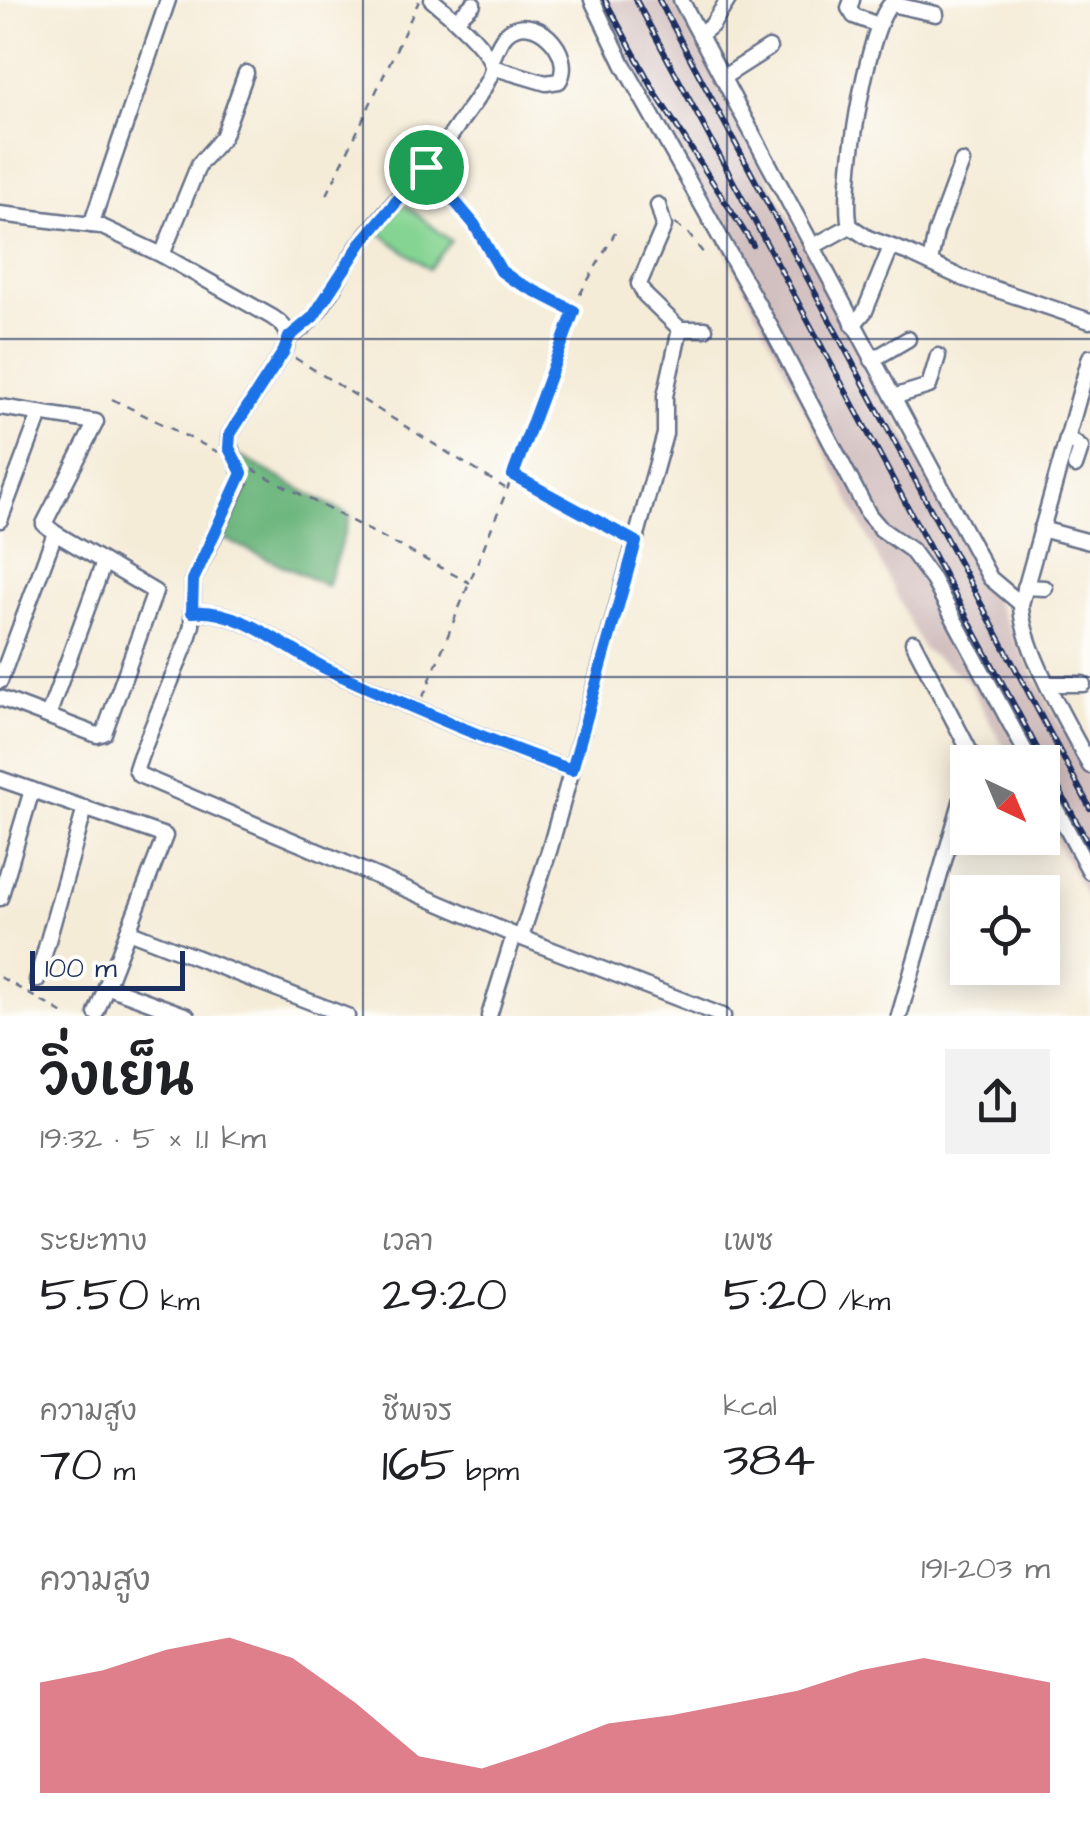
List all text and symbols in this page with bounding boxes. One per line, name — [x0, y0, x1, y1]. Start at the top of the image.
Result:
pin — [384, 125, 469, 210]
icon: arrive — [399, 140, 454, 195]
north arrow — [950, 745, 1060, 855]
map controls — [950, 745, 1060, 985]
button: locate — [950, 875, 1060, 985]
scale bar — [30, 946, 185, 990]
text: 100 m — [45, 949, 117, 988]
text: วิ่งเย็น — [40, 1040, 194, 1116]
button: share — [945, 1049, 1050, 1154]
text: 19:32 · 5 × 1.1 km — [40, 1116, 266, 1161]
text: ระยะทาง — [40, 1222, 147, 1261]
text: เวลา — [382, 1222, 433, 1261]
text: เพซ — [723, 1222, 773, 1261]
text: 5.50 — [40, 1261, 149, 1330]
text: 29:20 — [382, 1261, 507, 1330]
text: 5:20 — [723, 1261, 827, 1330]
text: km — [149, 1282, 200, 1321]
text: /km — [827, 1282, 890, 1321]
text: kcal — [723, 1387, 777, 1426]
text: ความสูง — [40, 1392, 137, 1431]
text: ชีพจร — [382, 1392, 452, 1431]
text: 384 — [723, 1426, 815, 1495]
text: 70 — [40, 1431, 102, 1500]
text: 165 — [382, 1431, 455, 1500]
text: m — [102, 1452, 135, 1491]
text: bpm — [455, 1452, 519, 1491]
text: 191–203 m — [921, 1546, 1050, 1591]
text: ความสูง — [40, 1558, 151, 1603]

